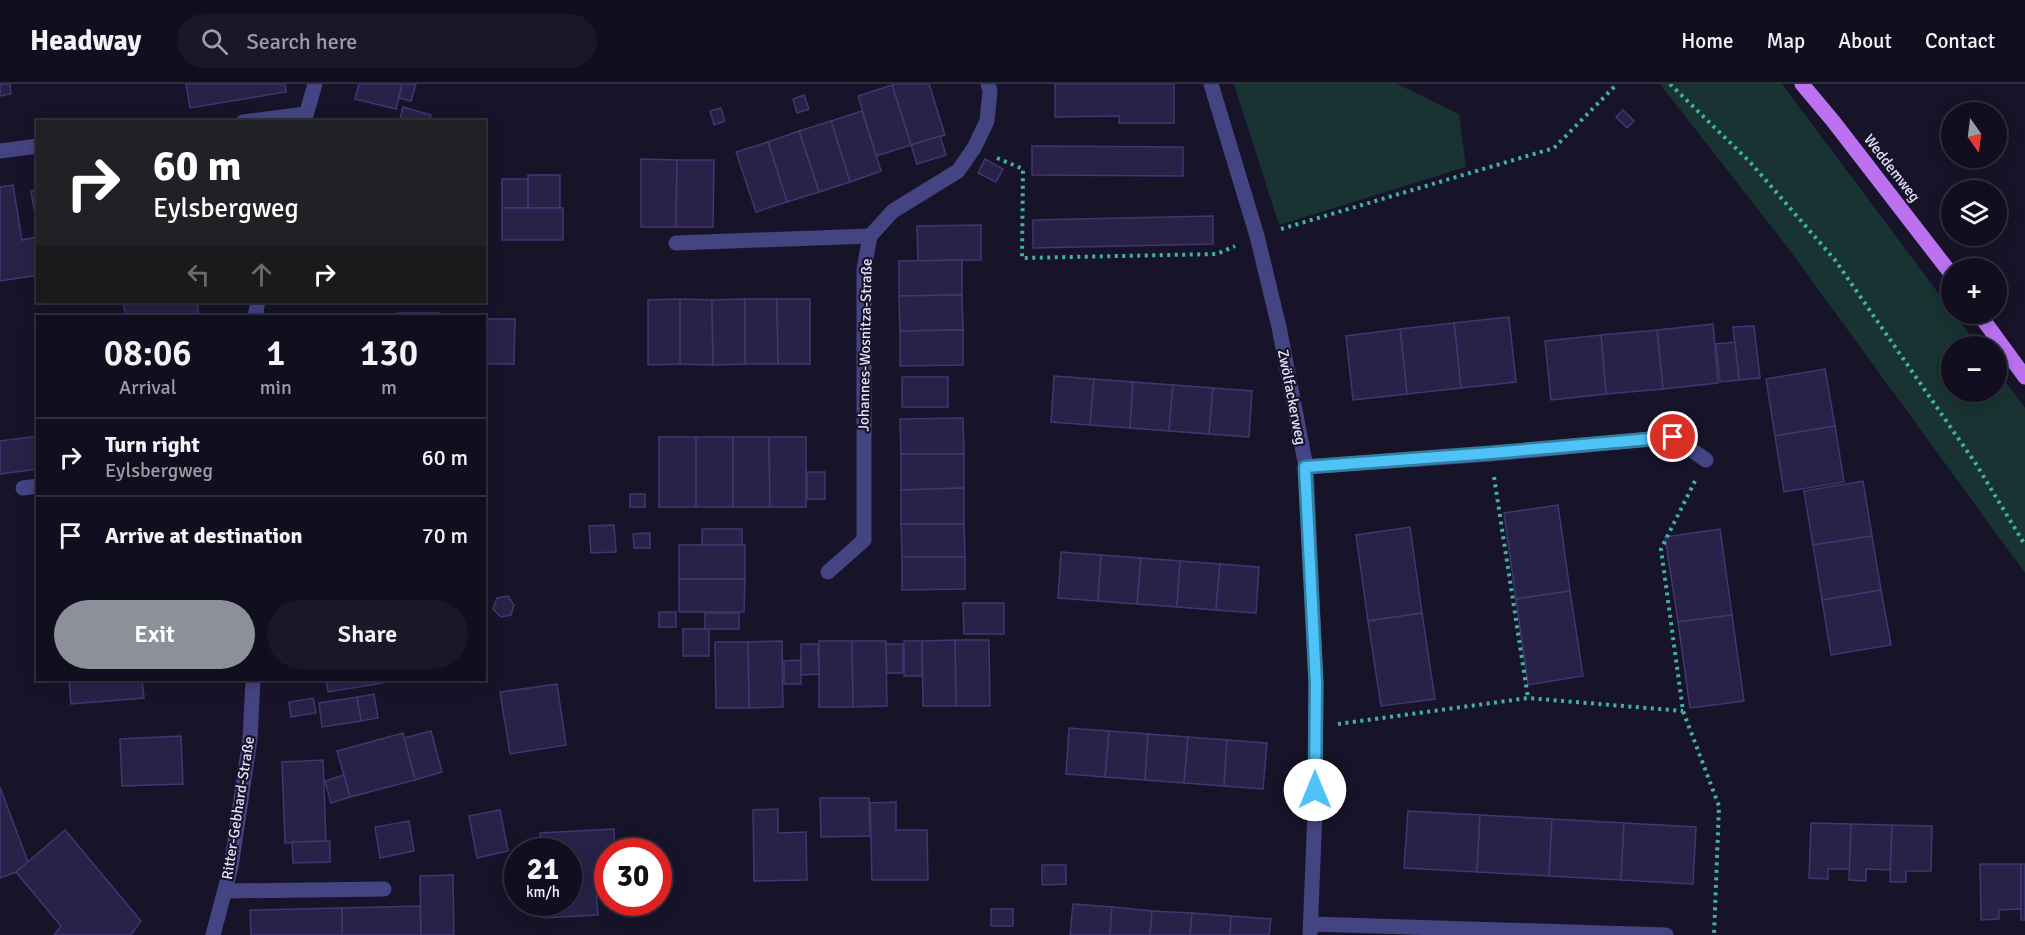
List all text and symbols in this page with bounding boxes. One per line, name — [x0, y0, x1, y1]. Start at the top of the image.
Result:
search box — [177, 14, 597, 68]
text: Headway — [30, 24, 141, 58]
icon: search — [198, 25, 231, 58]
text: Search here — [246, 28, 357, 55]
text: Home — [1681, 28, 1734, 54]
text: Map — [1767, 28, 1805, 54]
text: About — [1838, 28, 1892, 54]
text: Contact — [1925, 28, 1995, 54]
north arrow — [1941, 102, 2007, 168]
map controls — [1941, 102, 2007, 402]
street label: Weddemweg — [1860, 131, 1924, 205]
text: 60 m — [153, 141, 242, 192]
icon: right — [54, 144, 132, 222]
button: layers — [1941, 180, 2007, 246]
text: Eylsbergweg — [153, 192, 299, 225]
icon: left — [182, 258, 215, 291]
icon: ahead — [245, 258, 278, 291]
icon: right — [308, 258, 341, 291]
street label: Johannes-Wosnitza-Straße — [854, 258, 876, 432]
button: + — [1941, 258, 2007, 324]
text: 08:06 — [104, 331, 192, 376]
text: 1 — [266, 331, 286, 376]
text: 130 — [360, 331, 418, 376]
button: − — [1941, 336, 2007, 402]
street label: Zwölfackerweg — [1274, 348, 1310, 446]
text: Arrival — [119, 375, 177, 400]
text: min — [260, 375, 292, 400]
text: m — [381, 375, 397, 400]
pin — [1647, 411, 1698, 462]
icon: arrive — [1656, 420, 1689, 453]
text: Turn right — [105, 431, 200, 458]
icon: right — [54, 441, 87, 474]
text: 60 m — [422, 444, 468, 471]
text: Eylsbergweg — [105, 458, 213, 483]
icon: arrive — [54, 519, 87, 552]
text: Arrive at destination — [105, 522, 302, 549]
text: 70 m — [422, 522, 468, 549]
button: Exit — [54, 600, 255, 669]
button: Share — [267, 600, 468, 669]
street label: Ritter-Gebhard-Straße — [218, 735, 258, 881]
position arrow — [1283, 758, 1347, 822]
speed limit sign: 30 — [594, 838, 672, 916]
text: 21 — [527, 851, 559, 888]
text: km/h — [526, 883, 560, 901]

